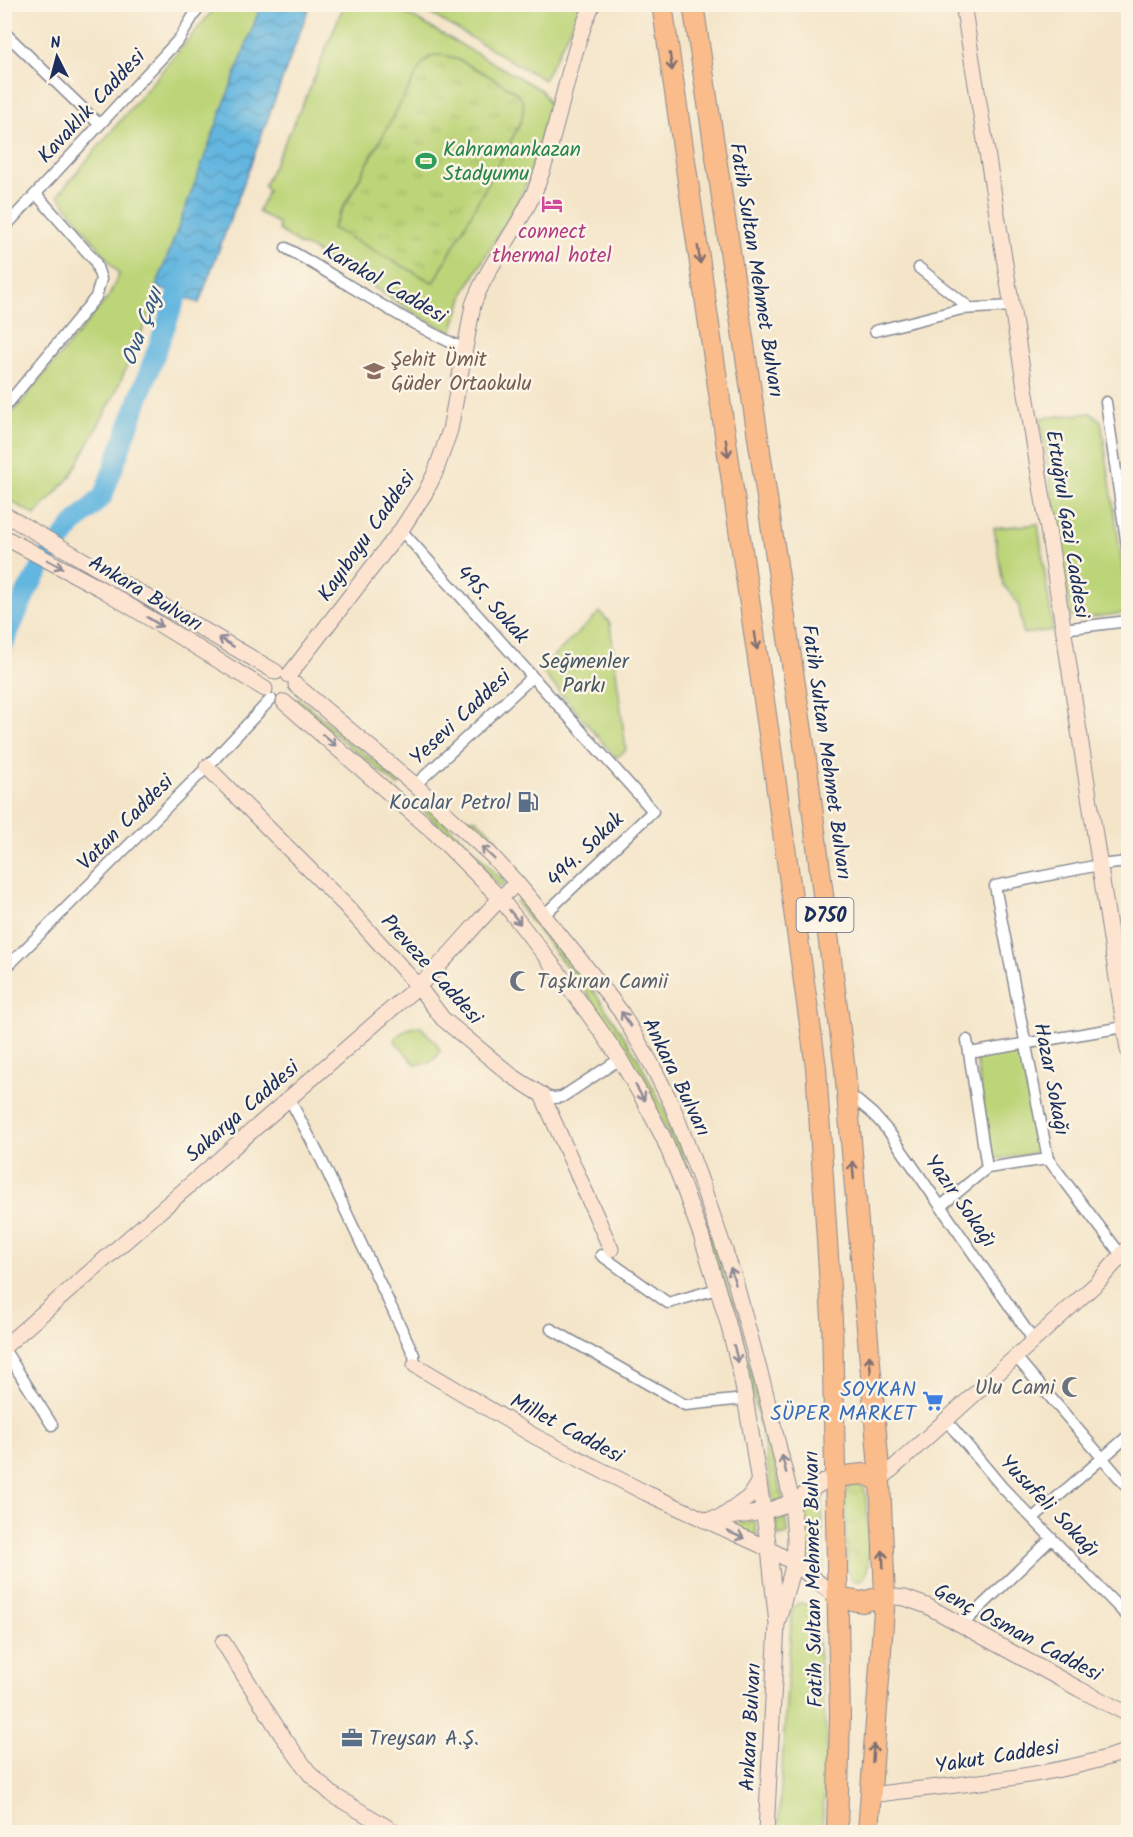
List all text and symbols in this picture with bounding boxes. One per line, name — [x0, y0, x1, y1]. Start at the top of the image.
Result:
north arrow — [27, 27, 87, 87]
text: N — [49, 31, 62, 57]
street label: Kavaklık Caddesi — [30, 41, 155, 172]
one-way arrow — [665, 52, 676, 72]
place label: Kahramankazan Stadyumu — [443, 134, 581, 191]
street label: Fatih Sultan Mehmet Bulvarı — [719, 141, 792, 400]
sports icon: Kahramankazan Stadyumu — [414, 149, 438, 173]
hotel icon: connect thermal hotel — [540, 192, 564, 216]
place label: connect thermal hotel — [492, 216, 612, 273]
street label: Karakol Caddesi — [316, 235, 453, 334]
one-way arrow — [694, 245, 705, 265]
water label: Ova Çayı — [113, 280, 175, 371]
place label: Şehit Ümit Güder Ortaokulu — [391, 344, 532, 401]
school or university icon: Şehit Ümit Güder Ortaokulu — [362, 359, 386, 383]
street label: Ertuğrul Gazi Caddesi — [1035, 428, 1098, 622]
one-way arrow — [722, 438, 733, 458]
street label: Kayıboyu Caddesi — [310, 464, 425, 609]
street label: Ankara Bulvarı — [82, 547, 209, 642]
one-way arrow — [46, 558, 63, 570]
street label: 495. Sokak — [447, 558, 537, 652]
one-way arrow — [146, 616, 163, 628]
street label: Fatih Sultan Mehmet Bulvarı — [791, 622, 860, 882]
one-way arrow — [750, 631, 761, 651]
one-way arrow — [218, 636, 235, 648]
park label: Seğmenler Parkı — [539, 646, 630, 703]
street label: Yesevi Caddesi — [403, 661, 520, 774]
one-way arrow — [321, 733, 337, 746]
street label: Vatan Caddesi — [70, 766, 183, 879]
place label: Kocalar Petrol — [389, 787, 511, 820]
fuel station icon: Kocalar Petrol — [516, 790, 540, 814]
street label: 494. Sokak — [540, 804, 632, 896]
one-way arrow — [481, 845, 496, 860]
road number: D750 — [796, 898, 854, 932]
street label: Preveze Caddesi — [372, 907, 491, 1034]
one-way arrow — [509, 909, 522, 925]
place label: Taşkıran Camii — [537, 966, 669, 999]
mosque icon: Taşkıran Camii — [508, 969, 532, 993]
one-way arrow — [619, 1011, 632, 1028]
street label: Ankara Bulvarı — [633, 1013, 719, 1143]
street label: Hazar Sokağı — [1023, 1020, 1078, 1138]
street label: Sakarya Caddesi — [178, 1052, 308, 1171]
one-way arrow — [634, 1084, 646, 1101]
street label: Yazır Sokağı — [915, 1148, 1004, 1255]
one-way arrow — [847, 1160, 858, 1180]
one-way arrow — [727, 1267, 738, 1286]
one-way arrow — [730, 1345, 742, 1364]
one-way arrow — [864, 1355, 875, 1375]
place label: Ulu Cami — [975, 1372, 1056, 1405]
place label: SOYKAN SÜPER MARKET — [771, 1374, 918, 1431]
mosque icon: Ulu Cami — [1060, 1375, 1084, 1399]
street label: Millet Caddesi — [504, 1385, 630, 1474]
supermarket icon: SOYKAN SÜPER MARKET — [921, 1389, 945, 1413]
street label: Yusufeli Sokağı — [991, 1448, 1107, 1566]
street label: Fatih Sultan Mehmet Bulvarı — [796, 1450, 833, 1708]
one-way arrow — [777, 1455, 789, 1474]
one-way arrow — [726, 1529, 744, 1541]
one-way arrow — [877, 1549, 888, 1569]
street label: Genç Osman Caddesi — [927, 1575, 1108, 1692]
street label: Ankara Bulvarı — [732, 1662, 771, 1792]
place label: Treysan A.Ş. — [369, 1723, 479, 1756]
office icon: Treysan A.Ş. — [340, 1726, 364, 1750]
street label: Yakut Caddesi — [933, 1731, 1063, 1784]
one-way arrow — [868, 1744, 879, 1764]

